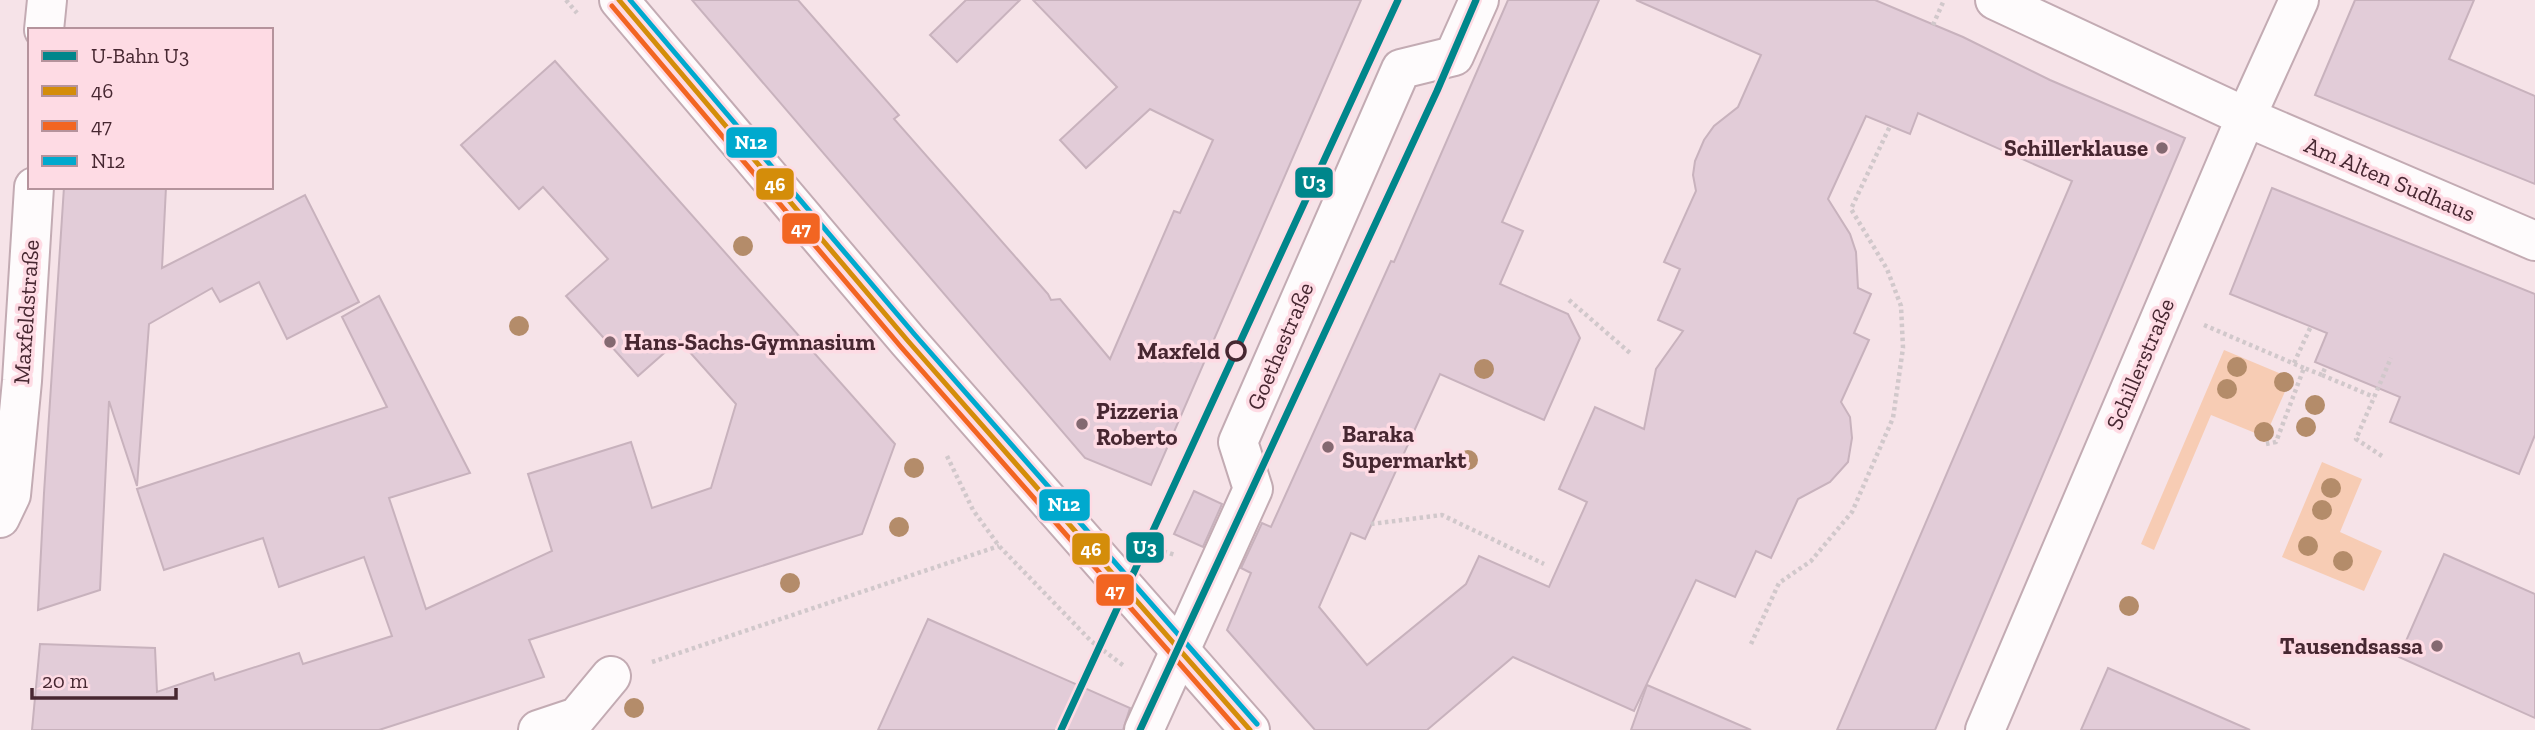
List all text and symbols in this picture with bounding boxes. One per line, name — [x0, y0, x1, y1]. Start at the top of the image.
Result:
legend — [28, 28, 273, 189]
text: U-Bahn U3 — [91, 43, 189, 68]
text: 46 — [91, 78, 113, 103]
text: 47 — [91, 113, 112, 138]
line badge: N12 — [725, 126, 778, 159]
street label: Am Alten Sudhaus — [2300, 130, 2480, 228]
text: N12 — [735, 131, 767, 154]
place label: Schillerklause — [2004, 134, 2148, 162]
marker: Schillerklause — [2154, 140, 2170, 156]
text: N12 — [91, 148, 125, 173]
line badge: U3 — [1294, 166, 1334, 199]
line badge: 46 — [755, 167, 795, 201]
text: U3 — [1302, 171, 1326, 194]
text: 46 — [764, 173, 786, 196]
line badge: 47 — [781, 212, 821, 245]
text: 47 — [791, 217, 812, 240]
street label: Maxfeldstraße — [7, 239, 45, 385]
street label: Goethestraße — [1241, 278, 1319, 414]
street label: Schillerstraße — [2100, 294, 2180, 434]
place label: Hans-Sachs-Gymnasium — [624, 328, 875, 356]
marker: Hans-Sachs-Gymnasium — [602, 334, 618, 350]
place label: Maxfeld — [1137, 337, 1220, 365]
marker: Maxfeld — [1226, 341, 1246, 361]
place label: Pizzeria Roberto — [1096, 397, 1179, 451]
marker: Pizzeria Roberto — [1074, 416, 1090, 432]
place label: Baraka Supermarkt — [1342, 420, 1467, 474]
marker: Baraka Supermarkt — [1320, 439, 1336, 455]
line badge: N12 — [1038, 488, 1091, 522]
text: N12 — [1048, 493, 1080, 516]
line badge: U3 — [1125, 531, 1165, 564]
line badge: 46 — [1071, 532, 1111, 566]
text: U3 — [1133, 536, 1157, 559]
text: 46 — [1080, 538, 1102, 561]
line badge: 47 — [1095, 573, 1135, 607]
text: 47 — [1105, 579, 1126, 602]
place label: Tausendsassa — [2280, 632, 2423, 660]
marker: Tausendsassa — [2429, 638, 2445, 654]
scale bar — [32, 656, 175, 700]
text: 20 m — [42, 668, 88, 693]

